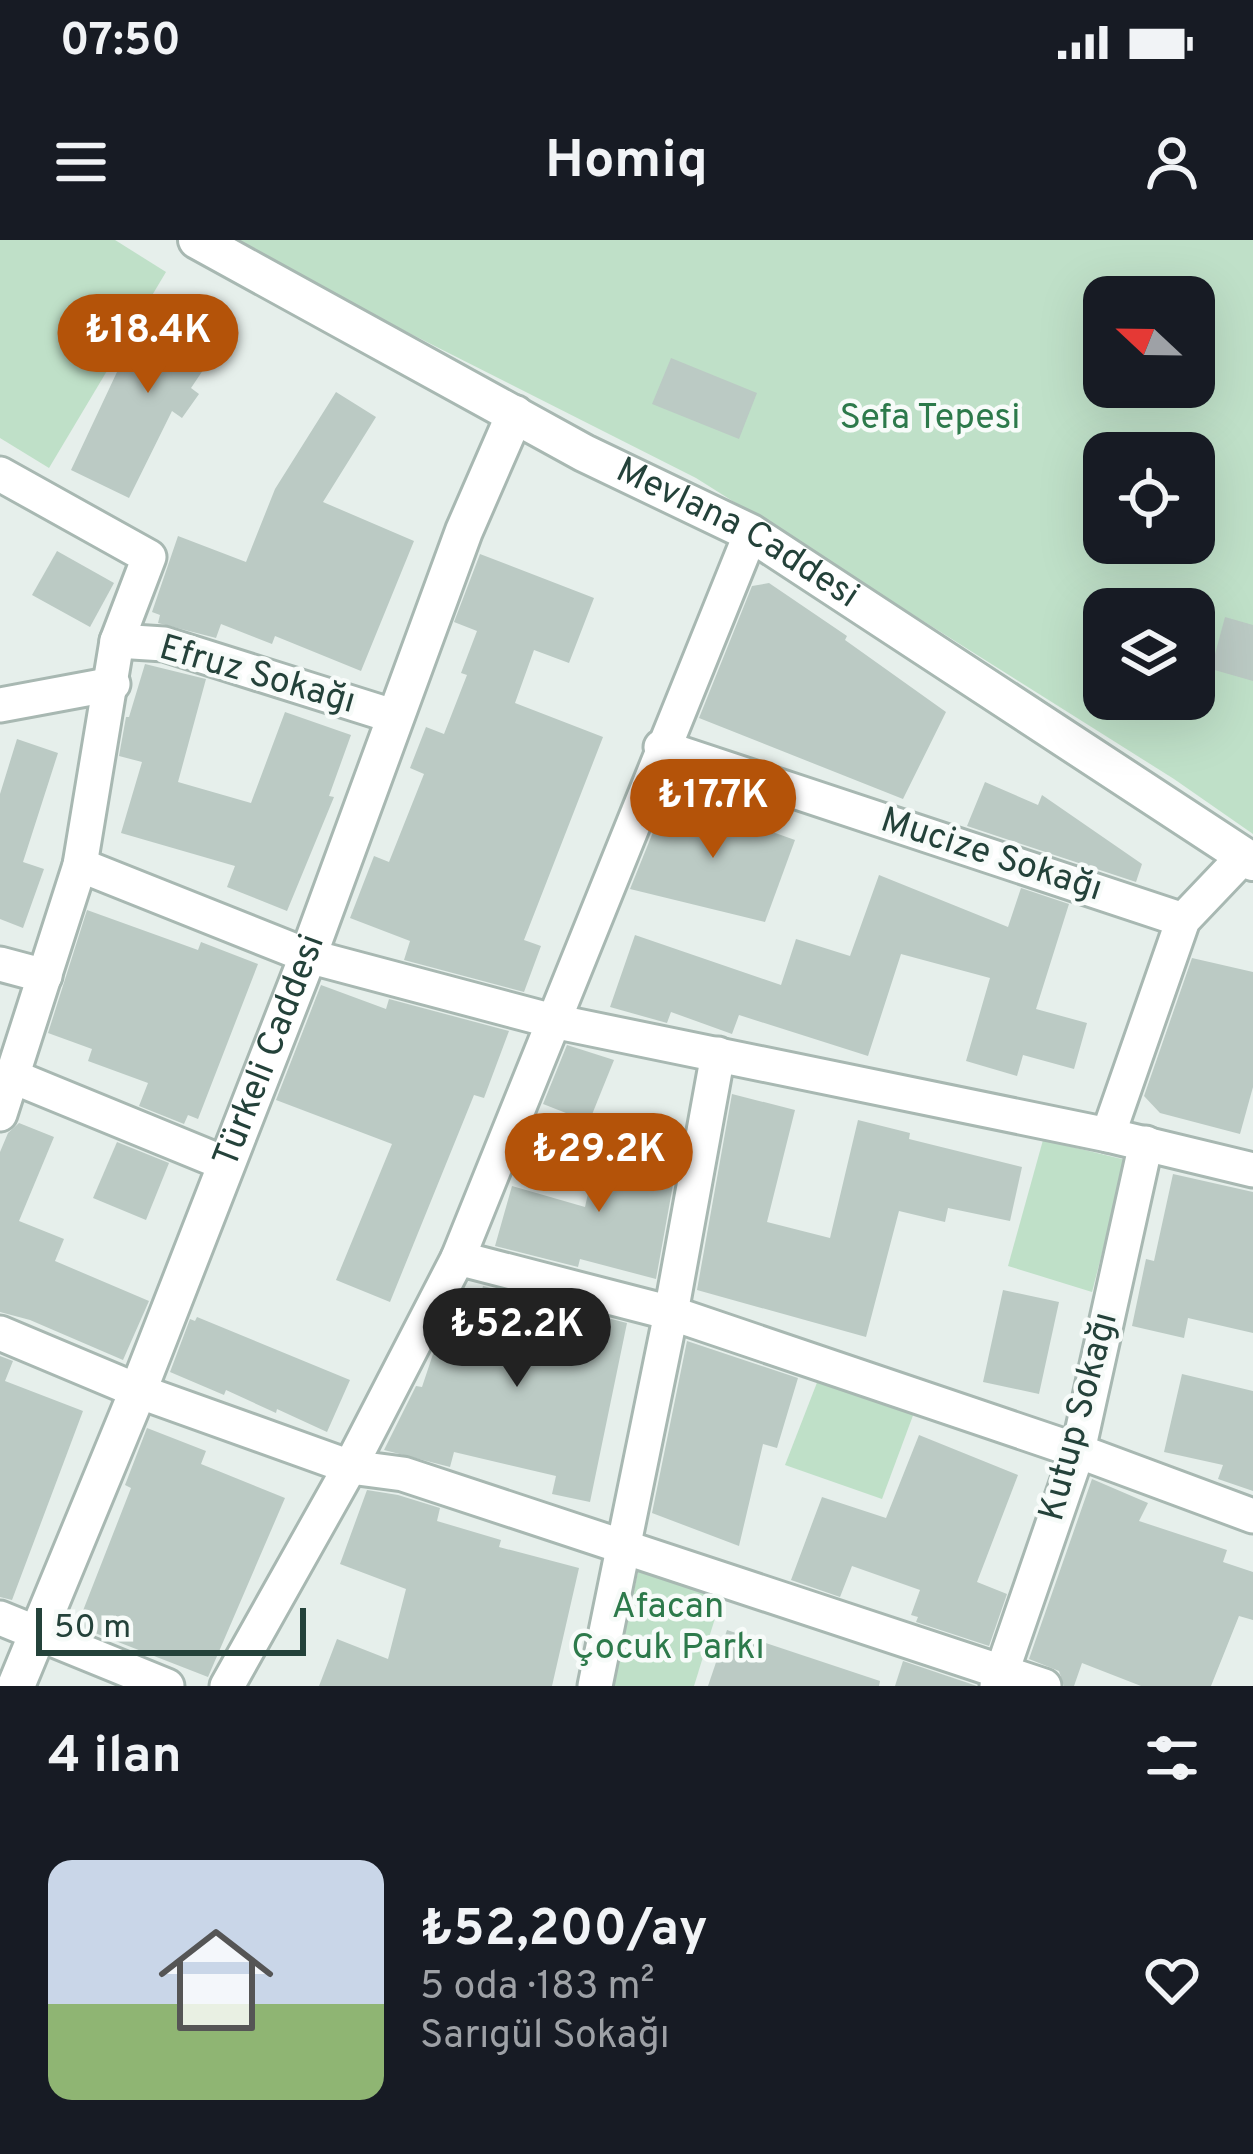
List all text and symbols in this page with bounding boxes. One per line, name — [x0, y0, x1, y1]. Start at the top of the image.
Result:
text: 07:50 — [60, 14, 181, 71]
text: Homiq — [545, 128, 708, 197]
icon: menu — [48, 129, 114, 195]
icon: person — [1139, 129, 1205, 195]
north arrow — [1083, 276, 1215, 408]
map controls — [1083, 276, 1215, 720]
pin: ₺18.4K — [50, 294, 246, 396]
text: ₺18.4K — [84, 308, 212, 357]
park label: Sefa Tepesi — [840, 396, 1020, 442]
button: locate — [1083, 432, 1215, 564]
street label: Mevlana Caddesi — [608, 449, 867, 620]
button: layers — [1083, 588, 1215, 720]
street label: Efruz Sokağı — [154, 626, 360, 726]
pin: ₺17.7K — [615, 759, 811, 861]
text: ₺17.7K — [657, 773, 769, 822]
street label: Mucize Sokağı — [874, 799, 1108, 913]
street label: Türkeli Caddesi — [204, 928, 337, 1174]
pin: ₺29.2K — [501, 1113, 697, 1215]
text: ₺29.2K — [532, 1127, 666, 1176]
pin: ₺52.2K — [419, 1288, 615, 1390]
text: ₺52.2K — [450, 1302, 584, 1351]
street label: Kutup Sokağı — [1030, 1308, 1130, 1526]
park label: Afacan Çocuk Parkı — [571, 1585, 765, 1672]
scale bar — [36, 1602, 306, 1655]
text: 50 m — [54, 1608, 131, 1650]
icon: filters — [1139, 1725, 1205, 1791]
text: 4 ilan — [48, 1726, 182, 1791]
text: ₺52,200/ay — [420, 1899, 708, 1964]
icon: home — [144, 1908, 288, 2052]
icon: heart — [1139, 1947, 1205, 2013]
text: 5 oda · 183 m² — [420, 1964, 655, 2013]
text: Sarıgül Sokağı — [420, 2013, 670, 2062]

